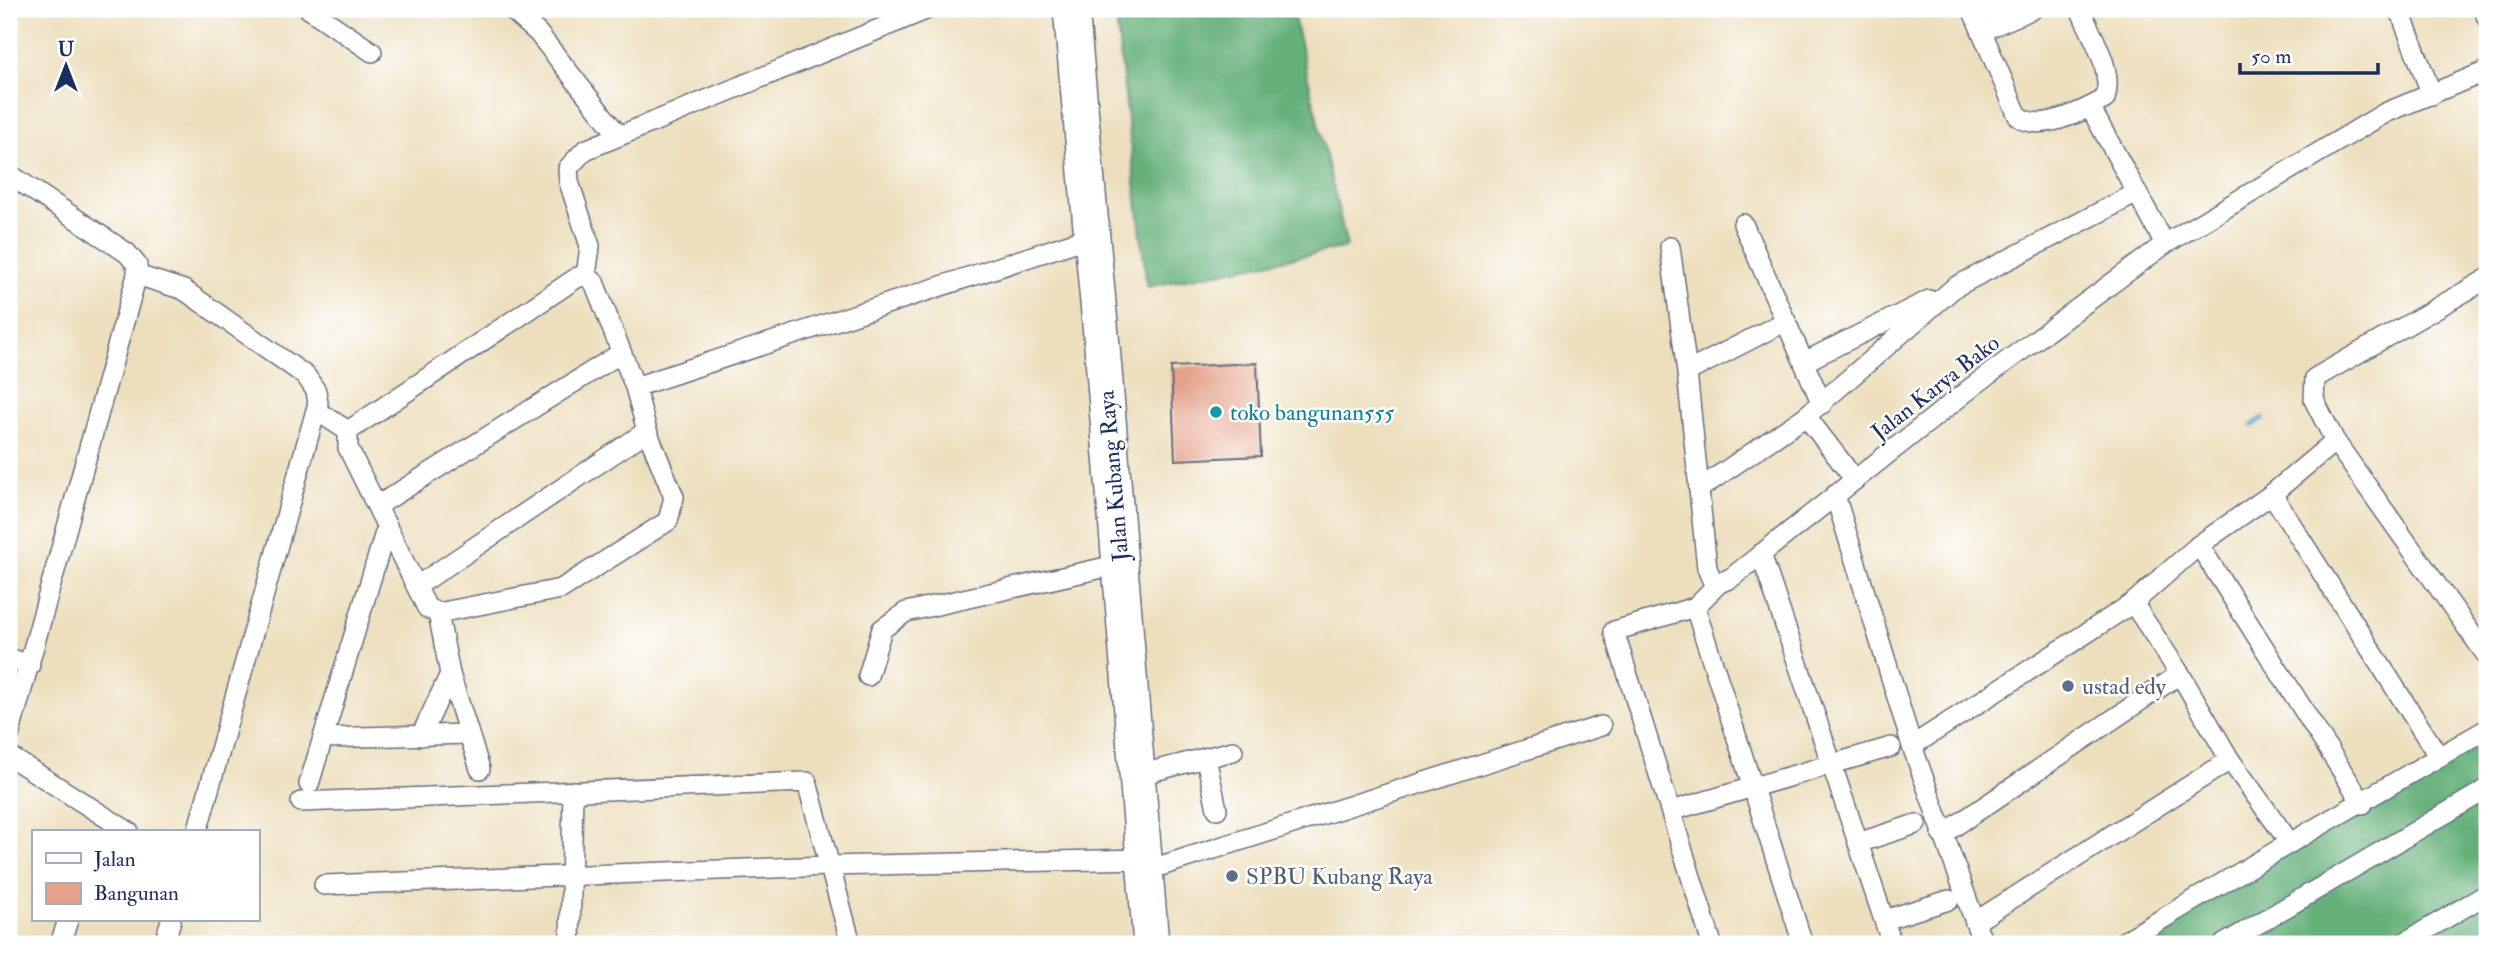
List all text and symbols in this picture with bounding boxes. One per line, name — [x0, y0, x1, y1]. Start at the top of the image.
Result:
north arrow — [32, 32, 102, 102]
scale bar — [2240, 32, 2379, 76]
text: U — [58, 38, 74, 62]
text: 50 m — [2251, 43, 2292, 70]
street label: Jalan Karya Bako — [1865, 328, 2005, 447]
street label: Jalan Kubang Raya — [1092, 389, 1136, 564]
place label: toko bangunan555 — [1230, 398, 1394, 427]
marker: toko bangunan555 — [1208, 404, 1224, 420]
place label: ustad edy — [2082, 672, 2167, 701]
marker: ustad edy — [2060, 678, 2076, 694]
legend — [32, 830, 259, 922]
text: Jalan — [93, 846, 136, 873]
place label: SPBU Kubang Raya — [1246, 862, 1433, 891]
marker: SPBU Kubang Raya — [1224, 868, 1240, 884]
text: Bangunan — [94, 880, 179, 907]

